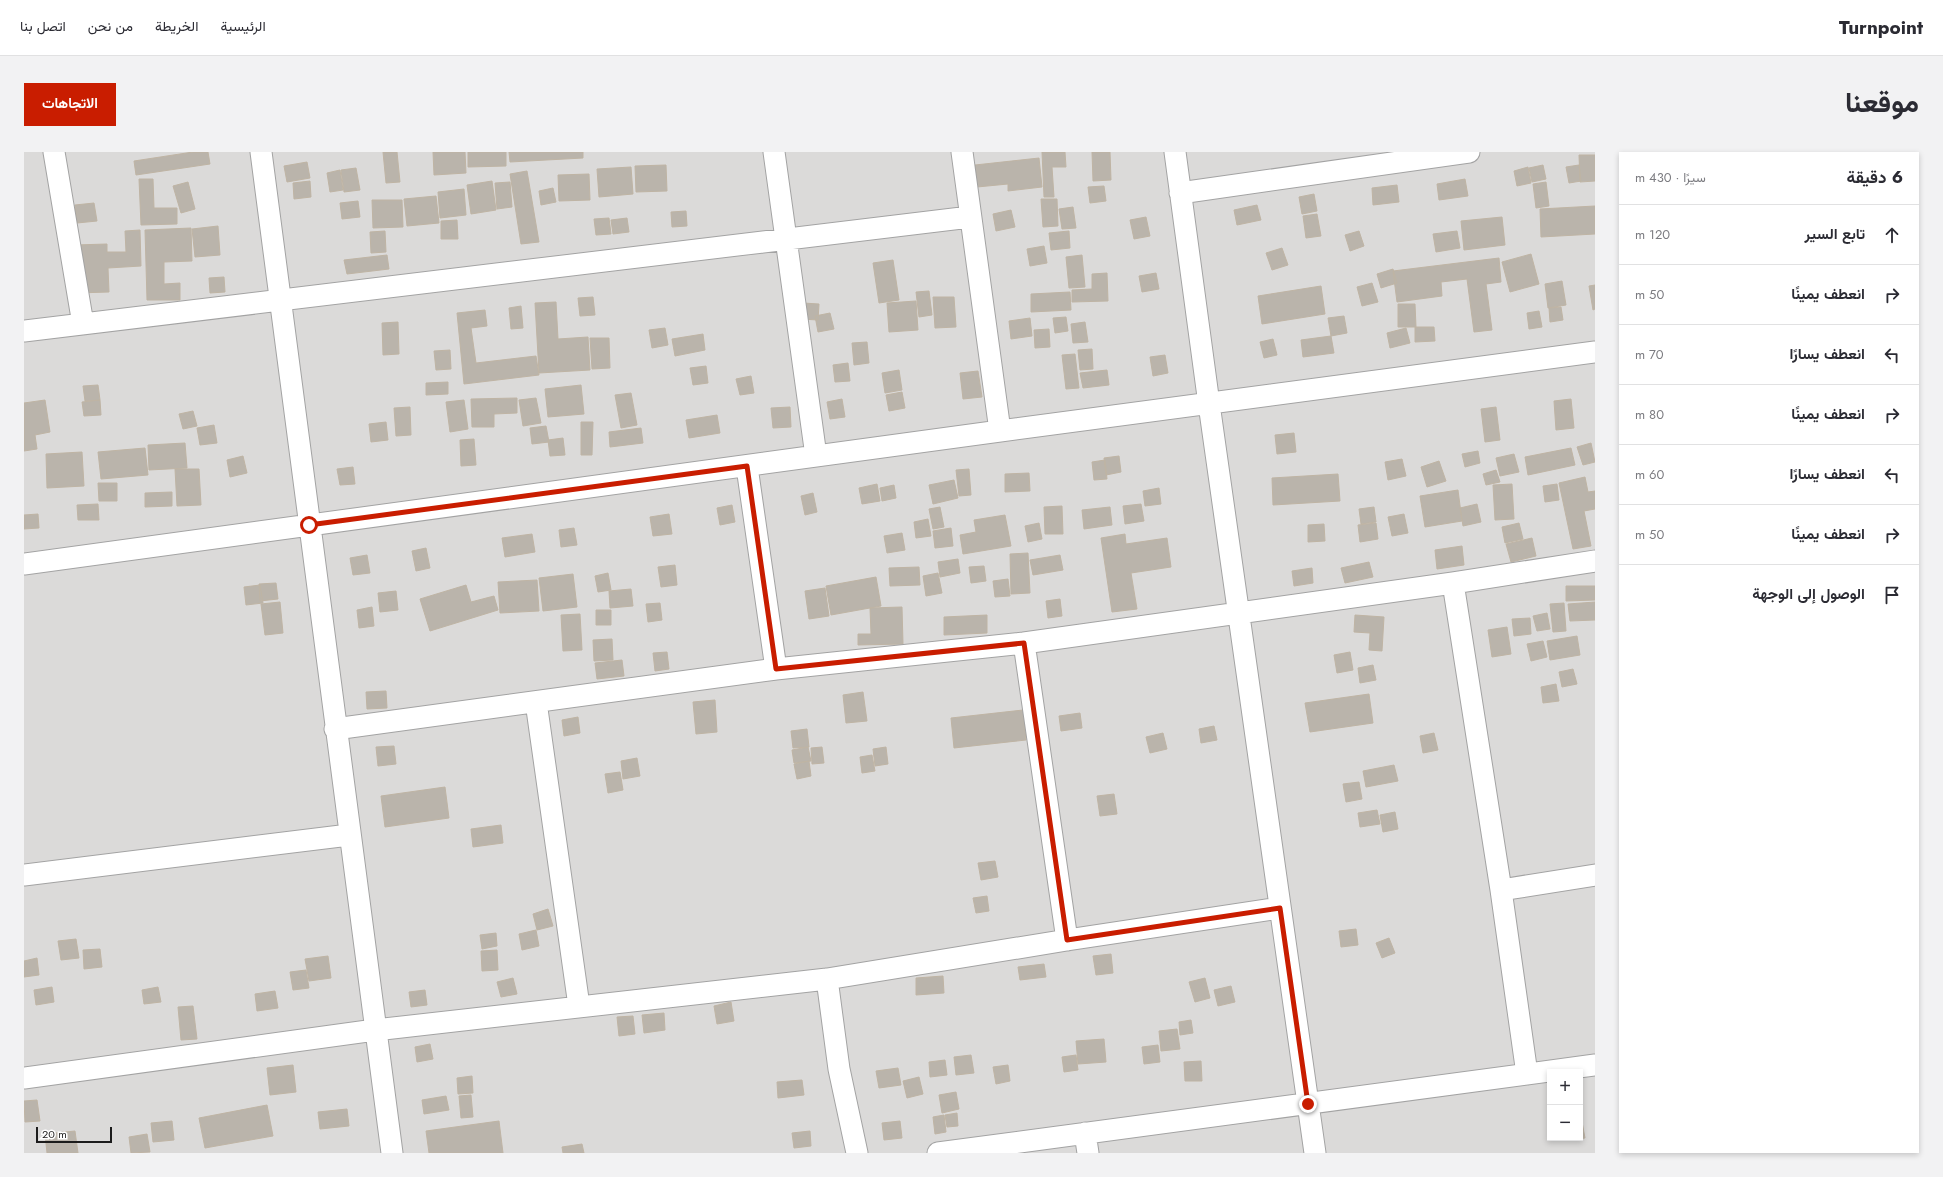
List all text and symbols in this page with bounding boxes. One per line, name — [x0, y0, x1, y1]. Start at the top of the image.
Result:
text: Turnpoint — [1839, 14, 1923, 41]
text: اتصل بنا — [20, 16, 66, 36]
text: من نحن — [88, 16, 133, 36]
text: الخريطة — [155, 16, 198, 36]
text: الرئيسية — [220, 16, 266, 36]
text: موقعنا — [1845, 82, 1919, 123]
button: الاتجاهات — [24, 83, 116, 126]
text: 6 دقيقة — [1846, 165, 1903, 189]
text: سيرًا · 430 m — [1635, 168, 1706, 187]
text: تابع السير — [1805, 223, 1865, 245]
icon: ahead — [1881, 224, 1903, 246]
text: 120 m — [1635, 225, 1670, 244]
text: انعطف يمينًا — [1791, 283, 1865, 305]
icon: right — [1881, 284, 1903, 306]
text: 50 m — [1635, 285, 1664, 304]
text: انعطف يسارًا — [1790, 343, 1865, 365]
icon: left — [1881, 344, 1903, 366]
text: 70 m — [1635, 345, 1664, 364]
text: انعطف يمينًا — [1791, 403, 1865, 425]
icon: right — [1881, 404, 1903, 426]
text: 80 m — [1635, 405, 1664, 424]
text: انعطف يسارًا — [1790, 463, 1865, 485]
icon: left — [1881, 464, 1903, 486]
text: 60 m — [1635, 465, 1664, 484]
route start — [300, 516, 318, 534]
text: انعطف يمينًا — [1791, 523, 1865, 545]
icon: right — [1881, 524, 1903, 546]
text: 50 m — [1635, 525, 1664, 544]
text: الوصول إلى الوجهة — [1752, 583, 1865, 605]
icon: arrive — [1881, 584, 1903, 606]
map controls — [1547, 1069, 1583, 1141]
button: + — [1547, 1069, 1583, 1105]
route end — [1299, 1095, 1317, 1113]
button: − — [1547, 1105, 1583, 1141]
scale bar — [36, 1125, 112, 1144]
text: 20 m — [42, 1126, 67, 1142]

